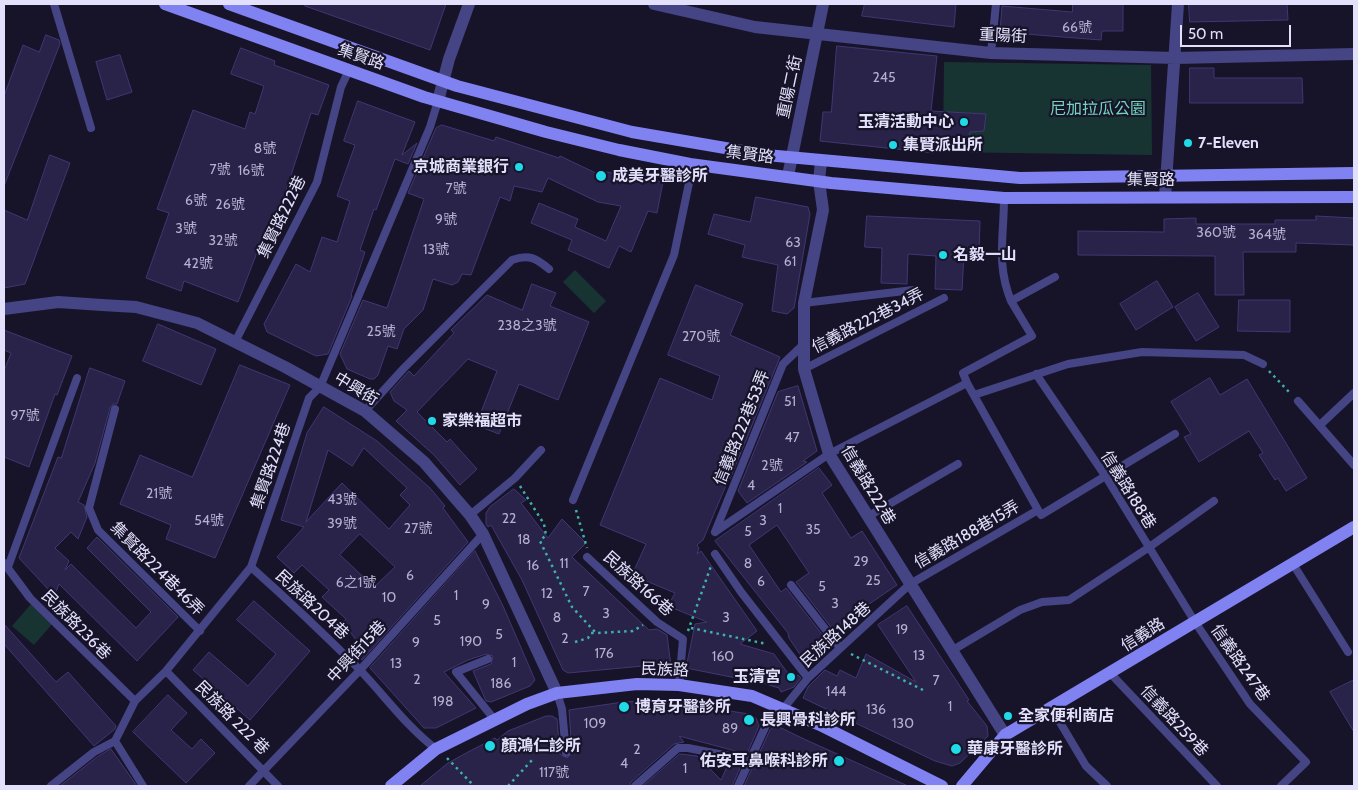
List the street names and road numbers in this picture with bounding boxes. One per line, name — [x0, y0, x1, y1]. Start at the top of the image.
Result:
street label: 重陽街 — [979, 25, 1027, 47]
street label: 集賢路 — [335, 40, 387, 74]
street label: 重陽二街 — [774, 54, 806, 120]
street label: 集賢路 — [725, 143, 775, 167]
street label: 集賢路 — [1127, 170, 1175, 190]
street label: 集賢路222巷 — [254, 173, 310, 261]
street label: 信義路222巷34弄 — [809, 285, 927, 357]
street label: 中興街 — [330, 368, 382, 410]
street label: 信義路222巷53弄 — [710, 368, 774, 488]
street label: 集賢路224巷 — [247, 420, 295, 512]
street label: 信義路222巷 — [837, 442, 899, 528]
street label: 信義路188巷 — [1096, 447, 1160, 533]
street label: 信義路188巷15弄 — [911, 497, 1023, 573]
street label: 集賢路224巷46弄 — [106, 518, 208, 620]
street label: 民族路166巷 — [599, 548, 677, 620]
street label: 民族路204巷 — [272, 566, 352, 644]
street label: 民族路236巷 — [37, 586, 115, 664]
street label: 民族路148巷 — [797, 598, 875, 672]
street label: 信義路 — [1118, 614, 1168, 656]
street label: 中興街15巷 — [323, 617, 391, 687]
street label: 信義路247巷 — [1206, 621, 1274, 705]
street label: 民族路 — [641, 660, 689, 680]
street label: 民族路 222 巷 — [191, 677, 273, 759]
street label: 信義路259巷 — [1136, 681, 1212, 761]

